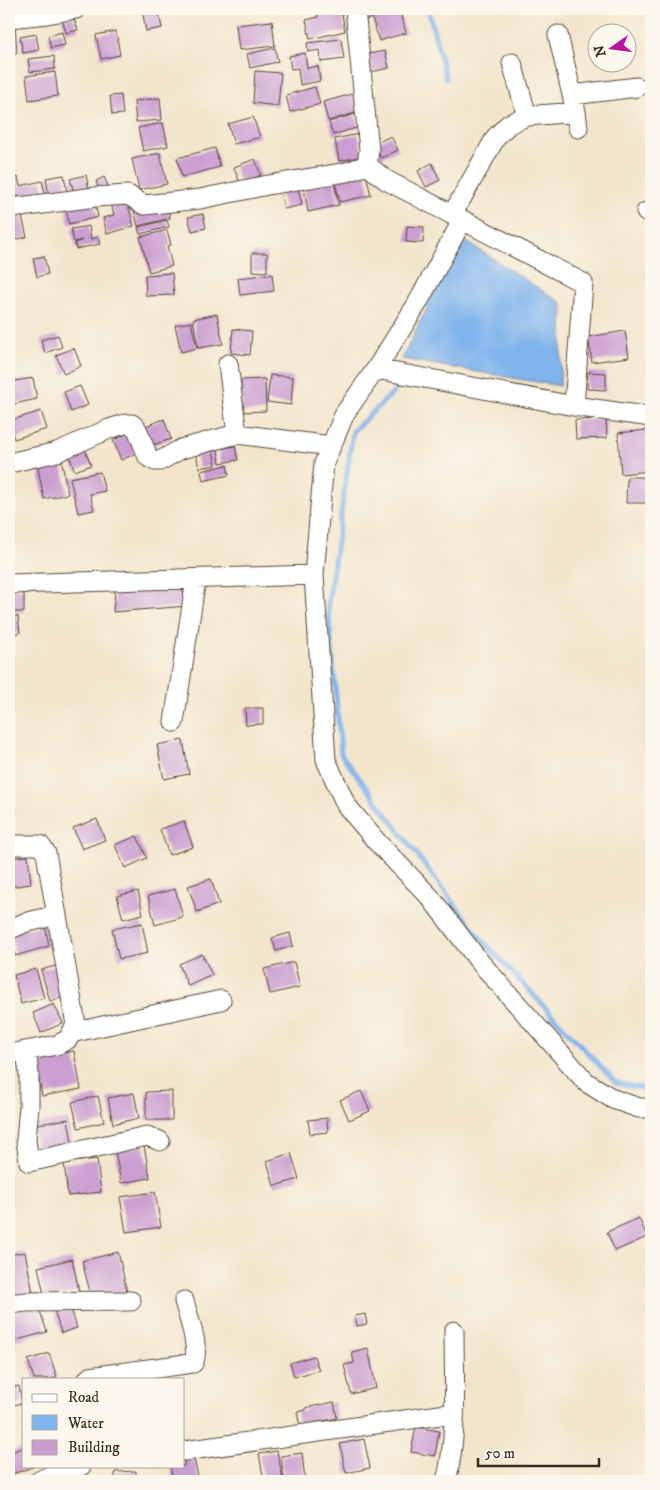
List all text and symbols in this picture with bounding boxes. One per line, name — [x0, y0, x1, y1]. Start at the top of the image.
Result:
north arrow — [588, 22, 638, 72]
text: N — [590, 43, 610, 59]
legend — [22, 1378, 185, 1468]
text: Road — [68, 1388, 100, 1407]
text: Water — [67, 1414, 104, 1433]
scale bar — [478, 1435, 599, 1467]
text: Building — [68, 1438, 120, 1457]
text: 50 m — [485, 1444, 515, 1463]

